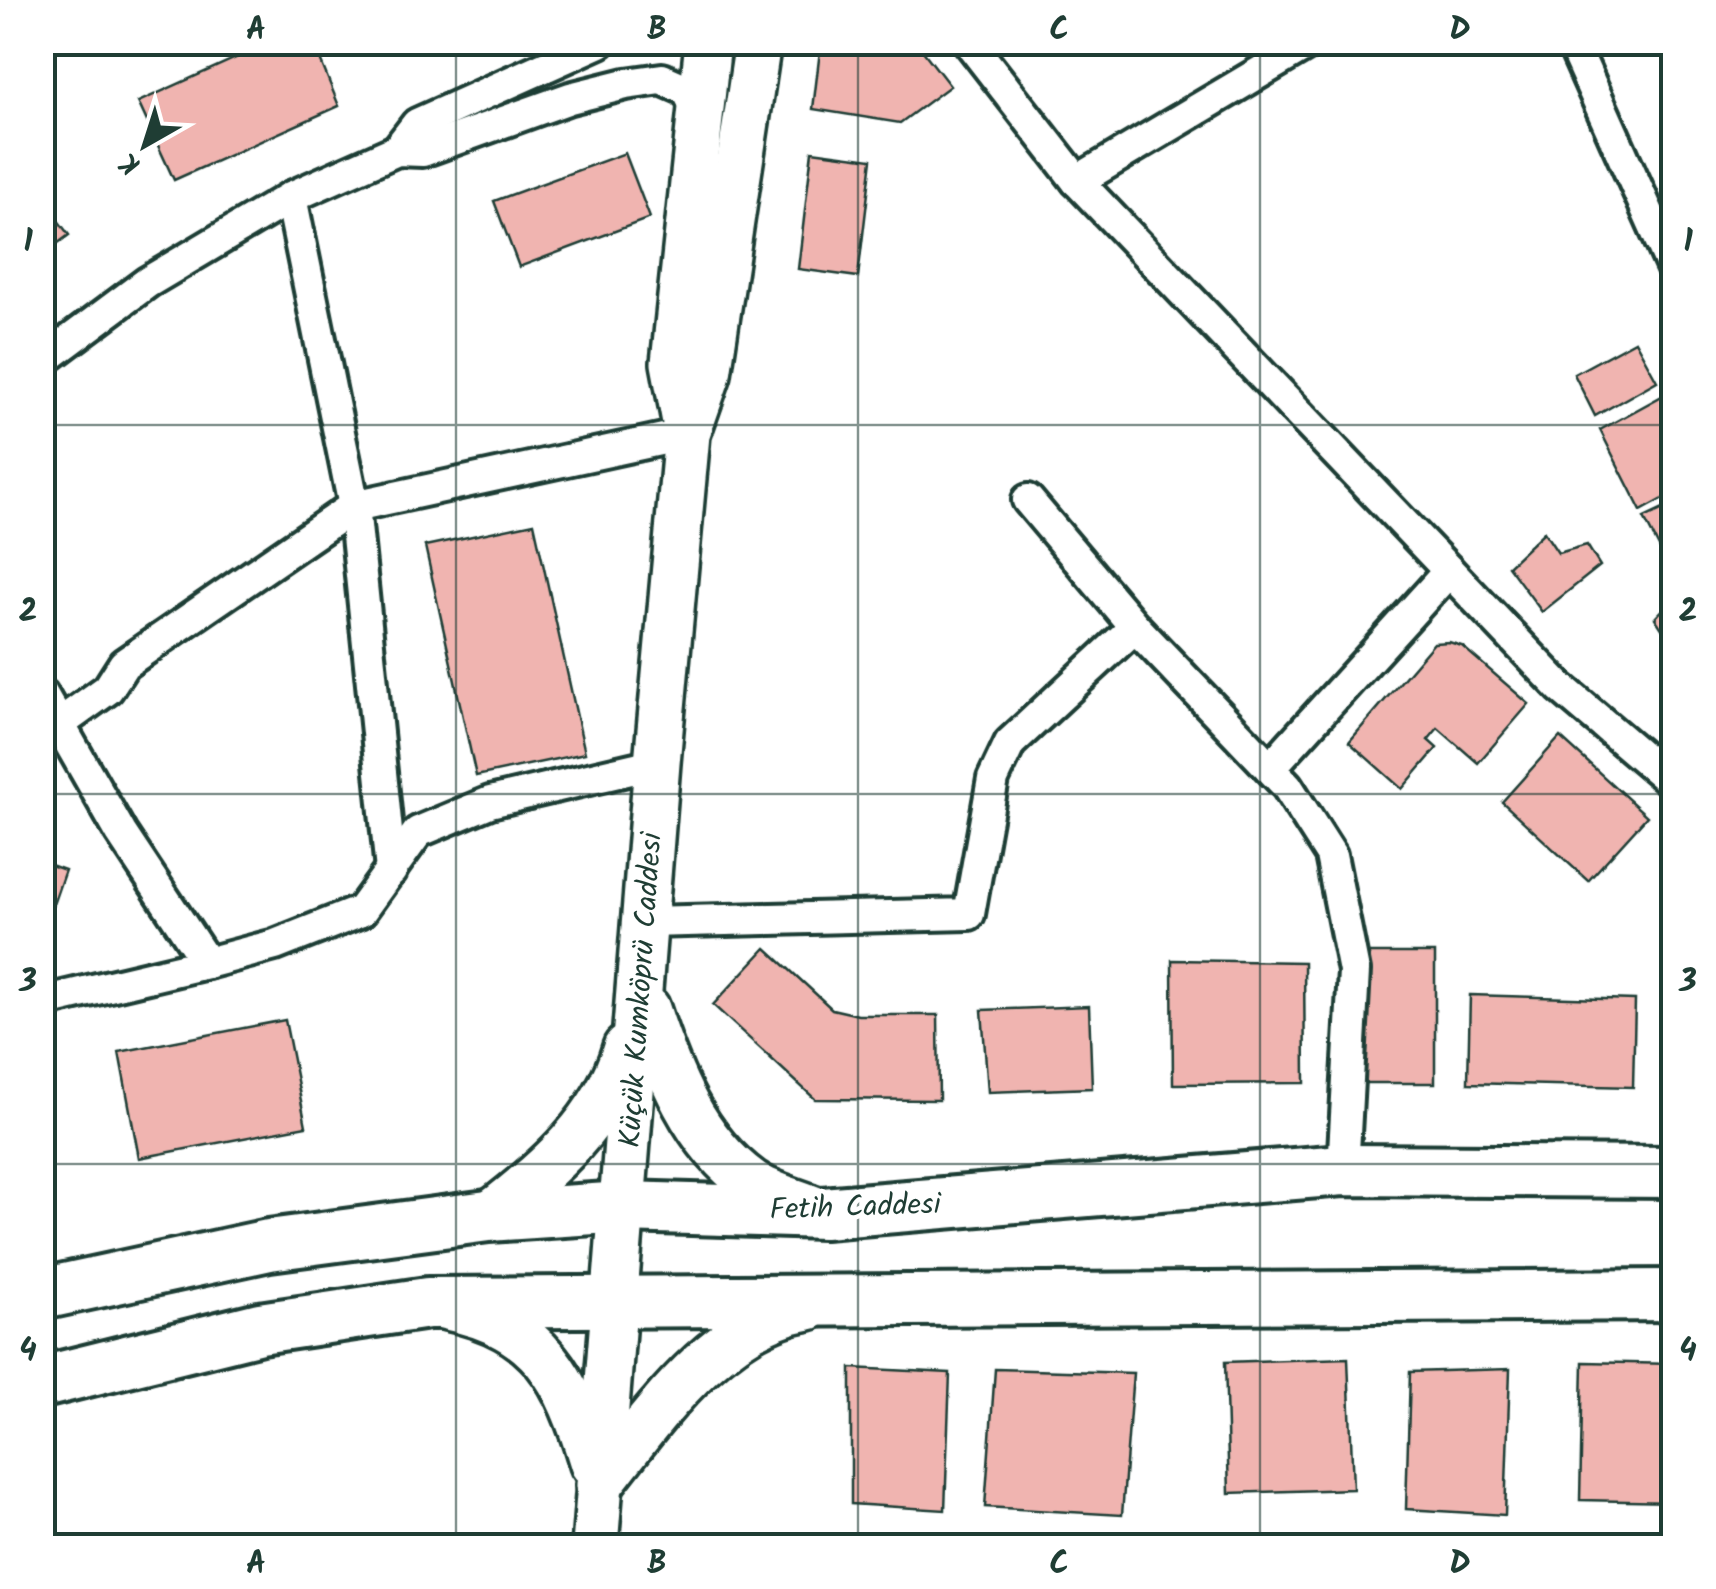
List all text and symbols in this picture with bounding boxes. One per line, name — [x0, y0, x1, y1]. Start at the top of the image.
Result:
text: A — [246, 5, 266, 56]
text: B — [647, 5, 667, 56]
text: C — [1049, 5, 1069, 56]
text: D — [1449, 5, 1471, 56]
north arrow — [95, 95, 195, 195]
text: K — [110, 140, 152, 185]
text: 1 — [23, 217, 33, 268]
text: 1 — [1683, 217, 1693, 268]
text: 2 — [19, 587, 37, 638]
text: 2 — [1679, 587, 1697, 638]
street label: Küçük Kumköprü Caddesi — [607, 829, 677, 1149]
text: 3 — [18, 957, 37, 1008]
text: 3 — [1678, 957, 1697, 1008]
street label: Fetih Caddesi — [769, 1181, 943, 1235]
text: 4 — [19, 1326, 37, 1377]
text: 4 — [1679, 1326, 1697, 1377]
text: A — [246, 1539, 266, 1589]
text: B — [647, 1539, 667, 1589]
text: C — [1049, 1539, 1069, 1589]
text: D — [1449, 1539, 1471, 1589]

